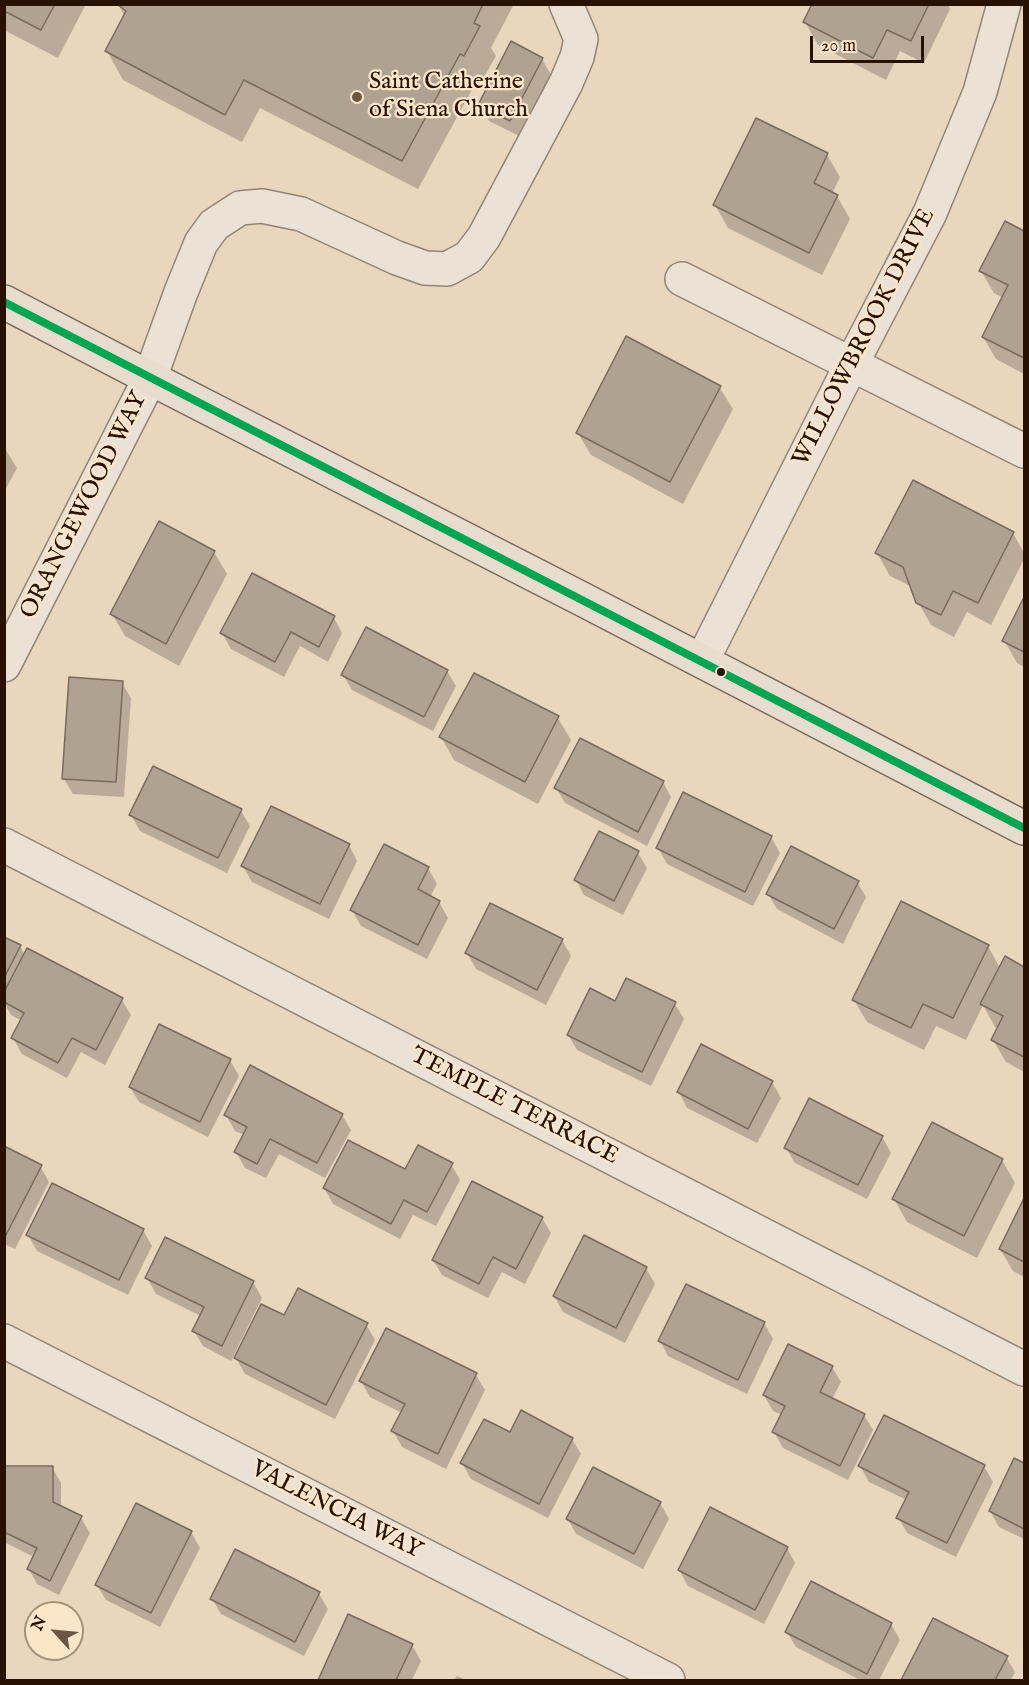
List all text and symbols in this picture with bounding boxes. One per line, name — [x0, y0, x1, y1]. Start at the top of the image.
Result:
scale bar — [813, 24, 927, 62]
text: 20 m — [821, 35, 856, 58]
place label: Saint Catherine of Siena Church — [369, 69, 528, 125]
marker: Saint Catherine of Siena Church — [350, 90, 364, 104]
street label: WILLOWBROOK DRIVE — [787, 204, 943, 472]
street label: ORANGEWOOD WAY — [15, 388, 155, 624]
unlabelled marker — [715, 666, 727, 678]
street label: TEMPLE TERRACE — [405, 1042, 623, 1172]
street label: VALENCIA WAY — [246, 1456, 426, 1566]
north arrow — [24, 1601, 84, 1661]
text: N — [28, 1613, 52, 1634]

